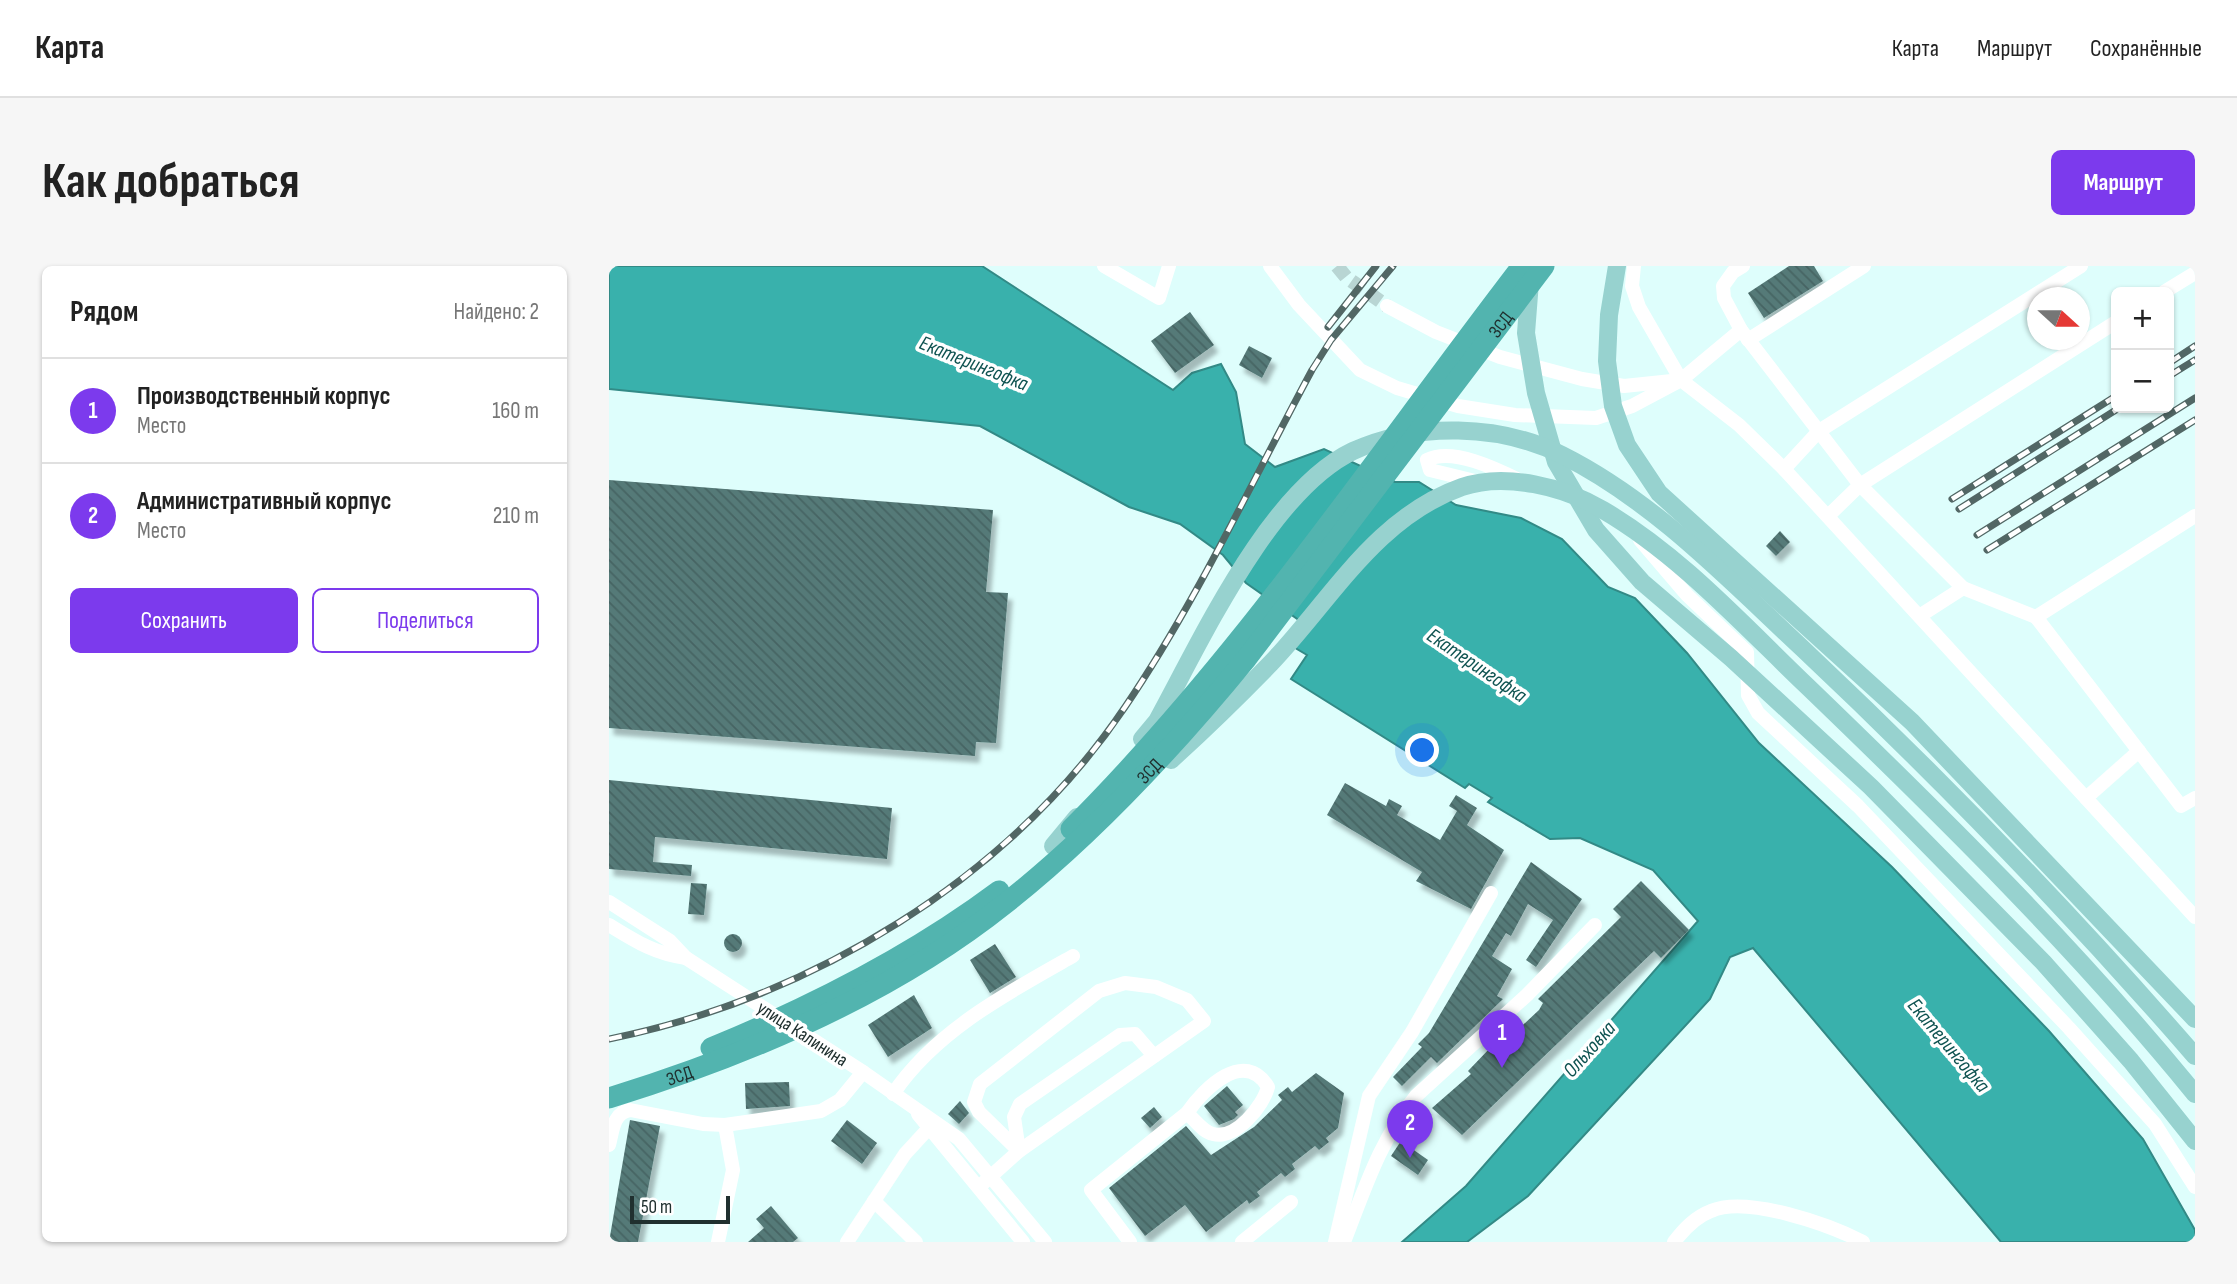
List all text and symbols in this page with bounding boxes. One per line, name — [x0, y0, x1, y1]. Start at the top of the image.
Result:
text: Карта — [35, 28, 104, 68]
text: Карта — [1892, 34, 1939, 63]
text: Маршрут — [1977, 34, 2052, 63]
text: Сохранённые — [2090, 34, 2202, 63]
button: Маршрут — [2051, 150, 2195, 215]
text: Как добраться — [42, 153, 300, 212]
north arrow — [2027, 287, 2090, 350]
map controls — [2111, 287, 2174, 413]
button: + — [2111, 287, 2174, 350]
text: Рядом — [70, 294, 138, 330]
text: Найдено: 2 — [453, 298, 539, 326]
street label: ЗСД — [1484, 307, 1518, 343]
water label: Екатерингофка — [916, 330, 1032, 397]
button: − — [2111, 350, 2174, 413]
text: Производственный корпус — [137, 381, 390, 412]
text: 1 — [88, 397, 98, 425]
text: 160 m — [492, 397, 539, 425]
text: Место — [137, 412, 186, 440]
text: Административный корпус — [137, 486, 391, 517]
text: 2 — [88, 502, 98, 530]
text: 210 m — [493, 502, 539, 530]
text: Место — [137, 517, 186, 545]
button: Сохранить — [70, 588, 298, 653]
button: Поделиться — [312, 588, 539, 653]
water label: Екатерингофка — [1422, 623, 1532, 708]
your location — [1405, 733, 1439, 767]
street label: ЗСД — [1132, 754, 1168, 789]
water label: Екатерингофка — [1902, 993, 1995, 1098]
street label: улица Калинина — [753, 996, 852, 1072]
pin: 1 — [1479, 1010, 1525, 1068]
water label: Ольховка — [1558, 1016, 1621, 1082]
street label: ЗСД — [663, 1061, 696, 1092]
pin: 2 — [1387, 1100, 1433, 1158]
scale bar — [630, 1193, 730, 1225]
text: 50 m — [641, 1196, 672, 1219]

